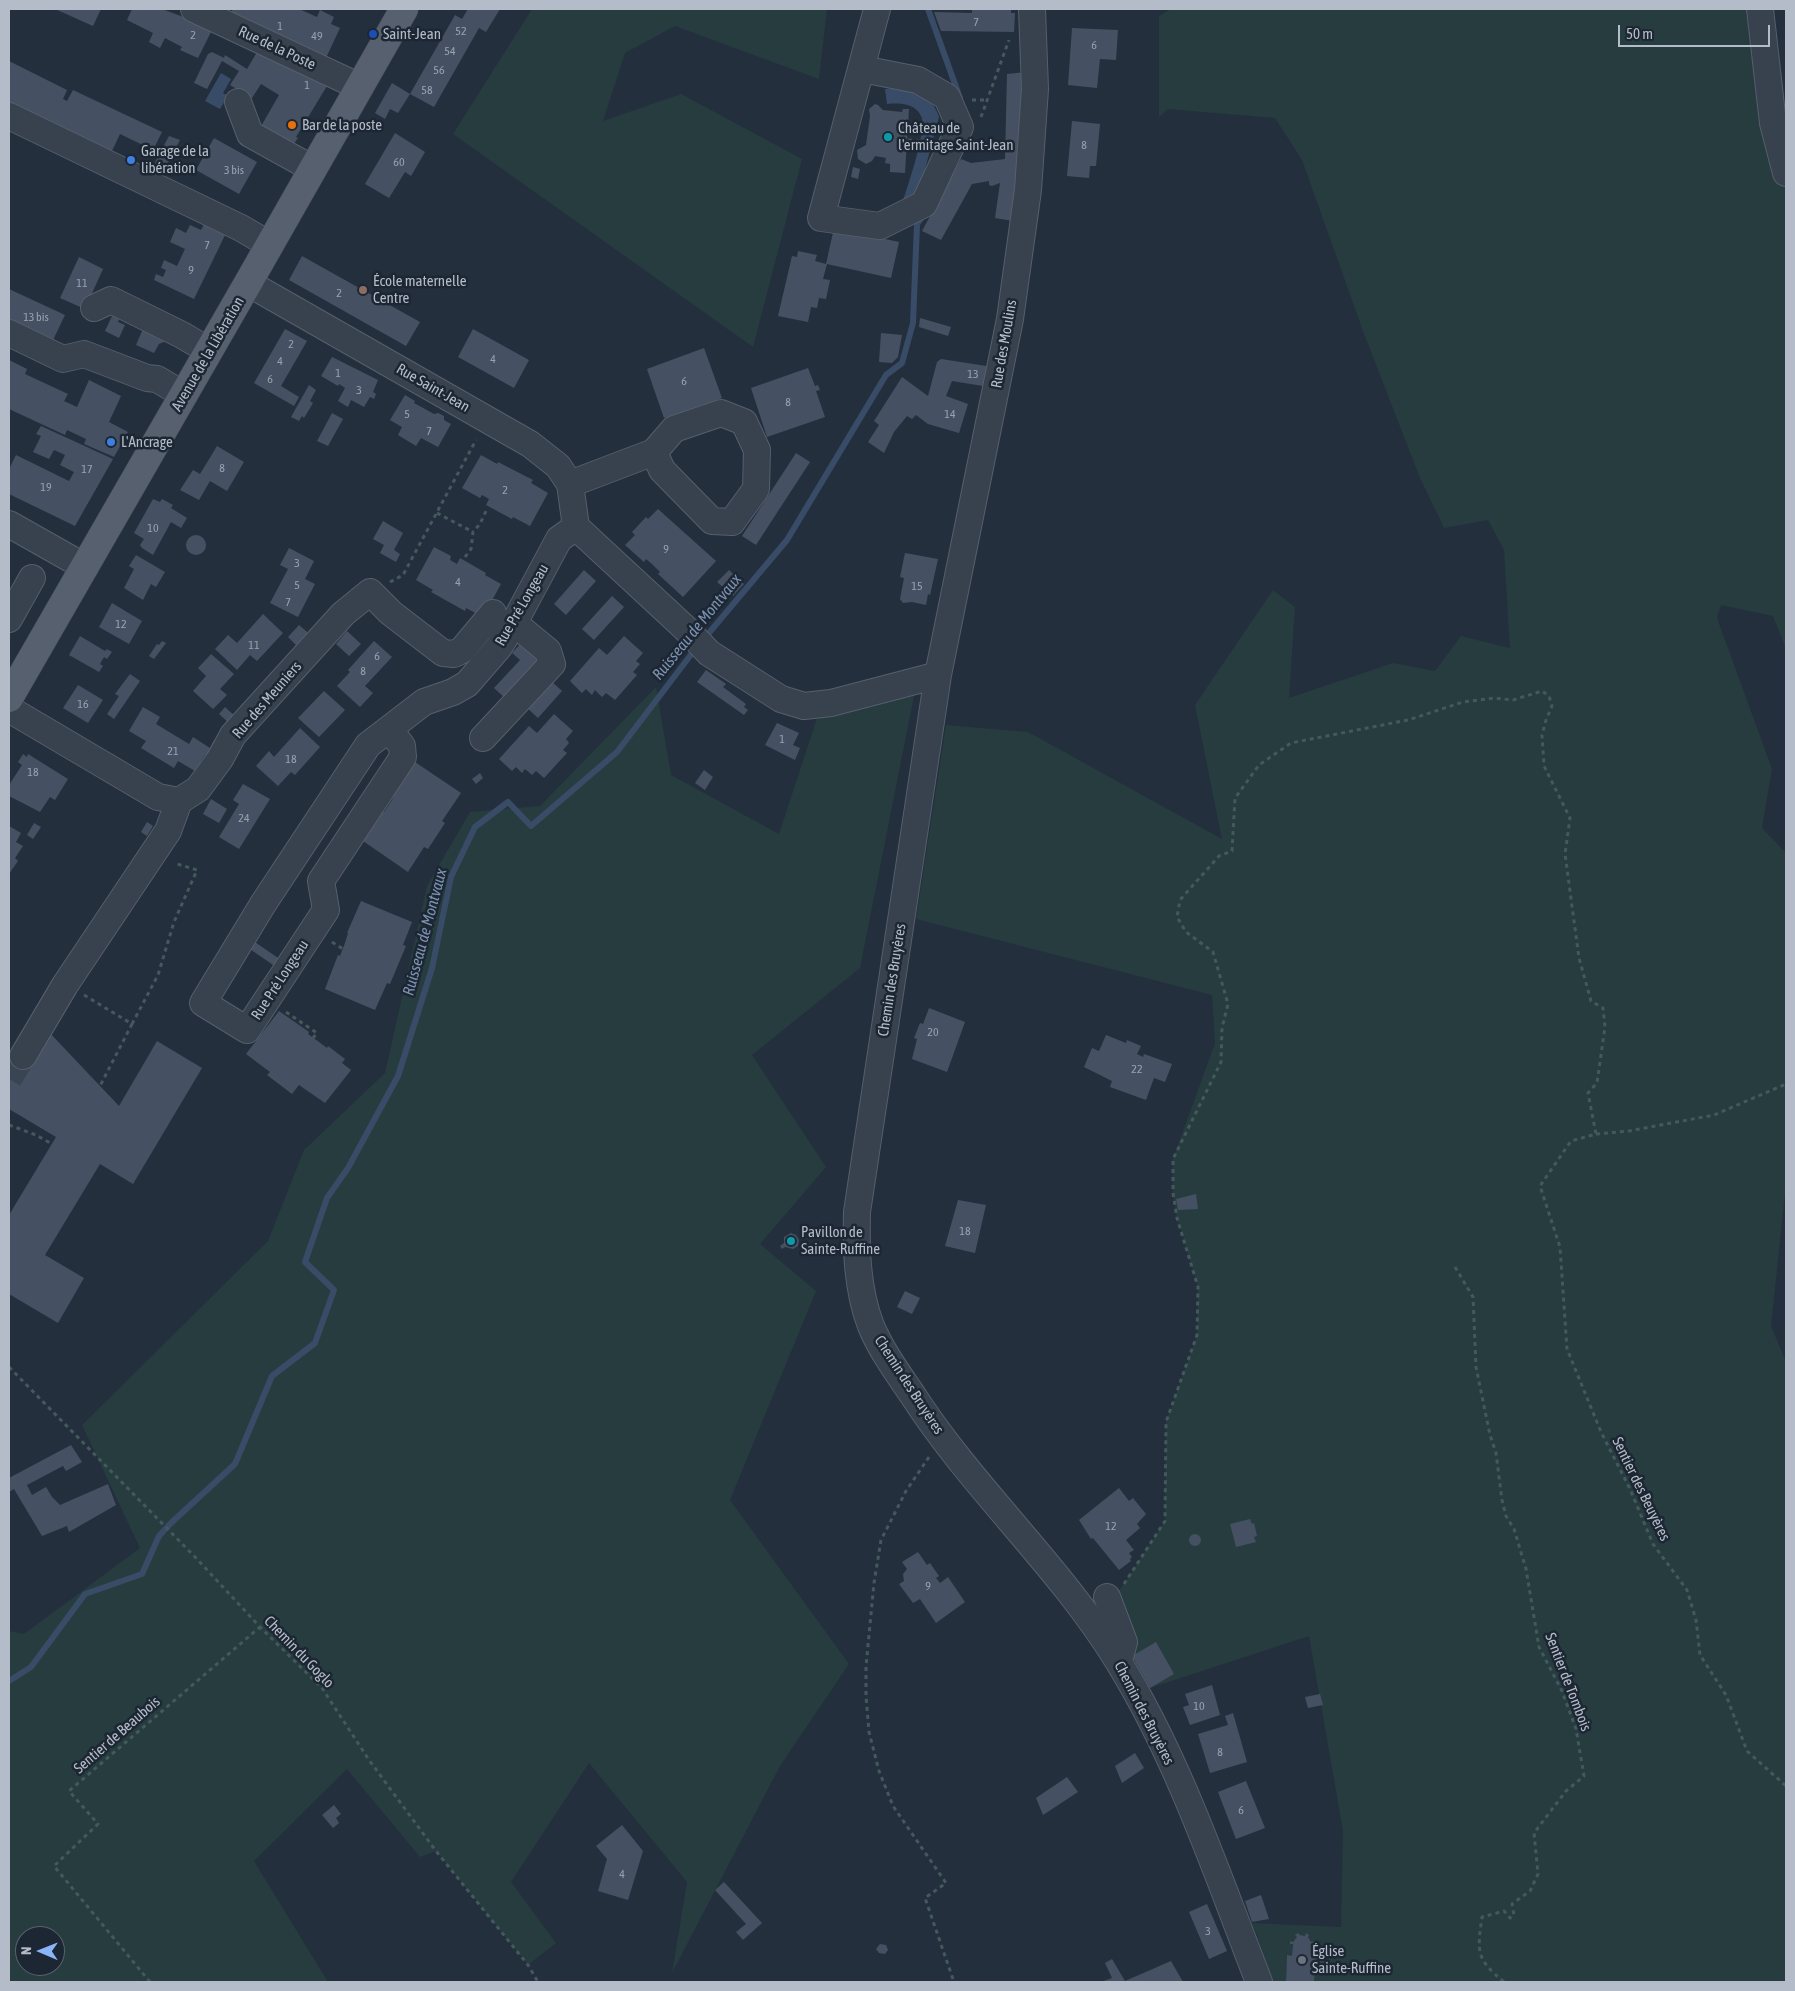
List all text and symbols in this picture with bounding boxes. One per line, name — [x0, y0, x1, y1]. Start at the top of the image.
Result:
house number: 7 — [973, 15, 979, 29]
scale bar — [1620, 15, 1772, 47]
house number: 1 — [277, 19, 283, 33]
street label: Rue de la Poste — [236, 22, 318, 74]
house number: 52 — [455, 24, 467, 38]
place label: Saint-Jean — [383, 25, 441, 43]
text: 50 m — [1626, 25, 1653, 42]
house number: 2 — [190, 28, 196, 42]
marker: Saint-Jean — [367, 28, 379, 40]
house number: 49 — [311, 29, 323, 43]
house number: 6 — [1091, 38, 1097, 52]
house number: 54 — [444, 44, 456, 58]
house number: 56 — [433, 63, 445, 77]
house number: 1 — [304, 78, 310, 92]
house number: 58 — [421, 83, 433, 97]
place label: Bar de la poste — [302, 116, 382, 134]
marker: Bar de la poste — [286, 119, 298, 131]
place label: Château de l'ermitage Saint-Jean — [898, 119, 1014, 154]
marker: Château de l'ermitage Saint-Jean — [882, 131, 894, 143]
house number: 8 — [1081, 138, 1087, 152]
place label: Garage de la libération — [141, 142, 209, 177]
marker: Garage de la libération — [125, 154, 137, 166]
house number: 60 — [393, 155, 405, 169]
house number: 3 bis — [224, 163, 244, 177]
house number: 7 — [204, 238, 210, 252]
house number: 9 — [188, 263, 194, 277]
place label: École maternelle Centre — [373, 272, 467, 307]
house number: 11 — [76, 276, 88, 290]
marker: École maternelle Centre — [357, 284, 369, 296]
house number: 2 — [336, 286, 342, 300]
street label: Avenue de la Libération — [168, 294, 248, 414]
street label: Rue des Moulins — [987, 299, 1021, 389]
house number: 13 bis — [23, 310, 49, 324]
house number: 2 — [288, 337, 294, 351]
house number: 4 — [490, 352, 496, 366]
house number: 4 — [277, 354, 283, 368]
street label: Rue Saint-Jean — [393, 360, 473, 416]
house number: 1 — [335, 366, 341, 380]
house number: 13 — [967, 367, 979, 381]
house number: 6 — [267, 372, 273, 386]
house number: 6 — [681, 374, 687, 388]
house number: 3 — [356, 383, 362, 397]
house number: 8 — [785, 395, 791, 409]
house number: 5 — [404, 407, 410, 421]
house number: 14 — [944, 407, 956, 421]
house number: 7 — [426, 424, 432, 438]
place label: L'Ancrage — [121, 433, 173, 451]
marker: L'Ancrage — [105, 436, 117, 448]
house number: 8 — [219, 461, 225, 475]
house number: 17 — [81, 462, 93, 476]
house number: 19 — [40, 480, 52, 494]
house number: 2 — [502, 483, 508, 497]
house number: 10 — [147, 521, 159, 535]
house number: 9 — [663, 542, 669, 556]
house number: 3 — [294, 556, 300, 570]
street label: Rue Pré Longeau — [491, 561, 553, 649]
water label: Ruisseau de Montvaux — [648, 570, 746, 684]
house number: 4 — [455, 575, 461, 589]
house number: 5 — [294, 578, 300, 592]
house number: 15 — [911, 579, 923, 593]
house number: 7 — [285, 595, 291, 609]
house number: 12 — [115, 617, 127, 631]
house number: 11 — [248, 638, 260, 652]
house number: 6 — [374, 649, 380, 663]
street label: Rue des Meuniers — [229, 658, 305, 742]
house number: 8 — [360, 664, 366, 678]
house number: 16 — [77, 697, 89, 711]
house number: 1 — [779, 732, 785, 746]
house number: 21 — [167, 744, 179, 758]
house number: 18 — [285, 752, 297, 766]
house number: 18 — [27, 765, 39, 779]
house number: 24 — [238, 811, 250, 825]
water label: Ruisseau de Montvaux — [399, 866, 451, 998]
street label: Chemin des Bruyères — [874, 922, 910, 1038]
street label: Rue Pré Longeau — [248, 937, 312, 1023]
house number: 20 — [927, 1025, 939, 1039]
house number: 22 — [1131, 1062, 1143, 1076]
place label: Pavillon de Sainte-Ruffine — [801, 1223, 880, 1258]
house number: 18 — [959, 1224, 971, 1238]
marker: Pavillon de Sainte-Ruffine — [785, 1235, 797, 1247]
street label: Chemin des Bruyères — [870, 1332, 948, 1438]
street label: Sentier des Beuyères — [1608, 1434, 1674, 1544]
house number: 12 — [1105, 1519, 1117, 1533]
house number: 9 — [925, 1579, 931, 1593]
street label: Chemin du Goglo — [260, 1612, 338, 1692]
street label: Sentier de Tombois — [1541, 1630, 1595, 1734]
street label: Chemin des Bruyères — [1110, 1658, 1178, 1768]
street label: Sentier de Beaubois — [70, 1693, 164, 1777]
house number: 10 — [1193, 1699, 1205, 1713]
house number: 8 — [1217, 1745, 1223, 1759]
house number: 6 — [1238, 1803, 1244, 1817]
house number: 4 — [619, 1867, 625, 1881]
house number: 3 — [1205, 1924, 1211, 1938]
north arrow — [15, 1926, 65, 1976]
place label: Église Sainte-Ruffine — [1312, 1942, 1391, 1977]
text: N — [18, 1946, 34, 1955]
marker: Église Sainte-Ruffine — [1296, 1954, 1308, 1966]

